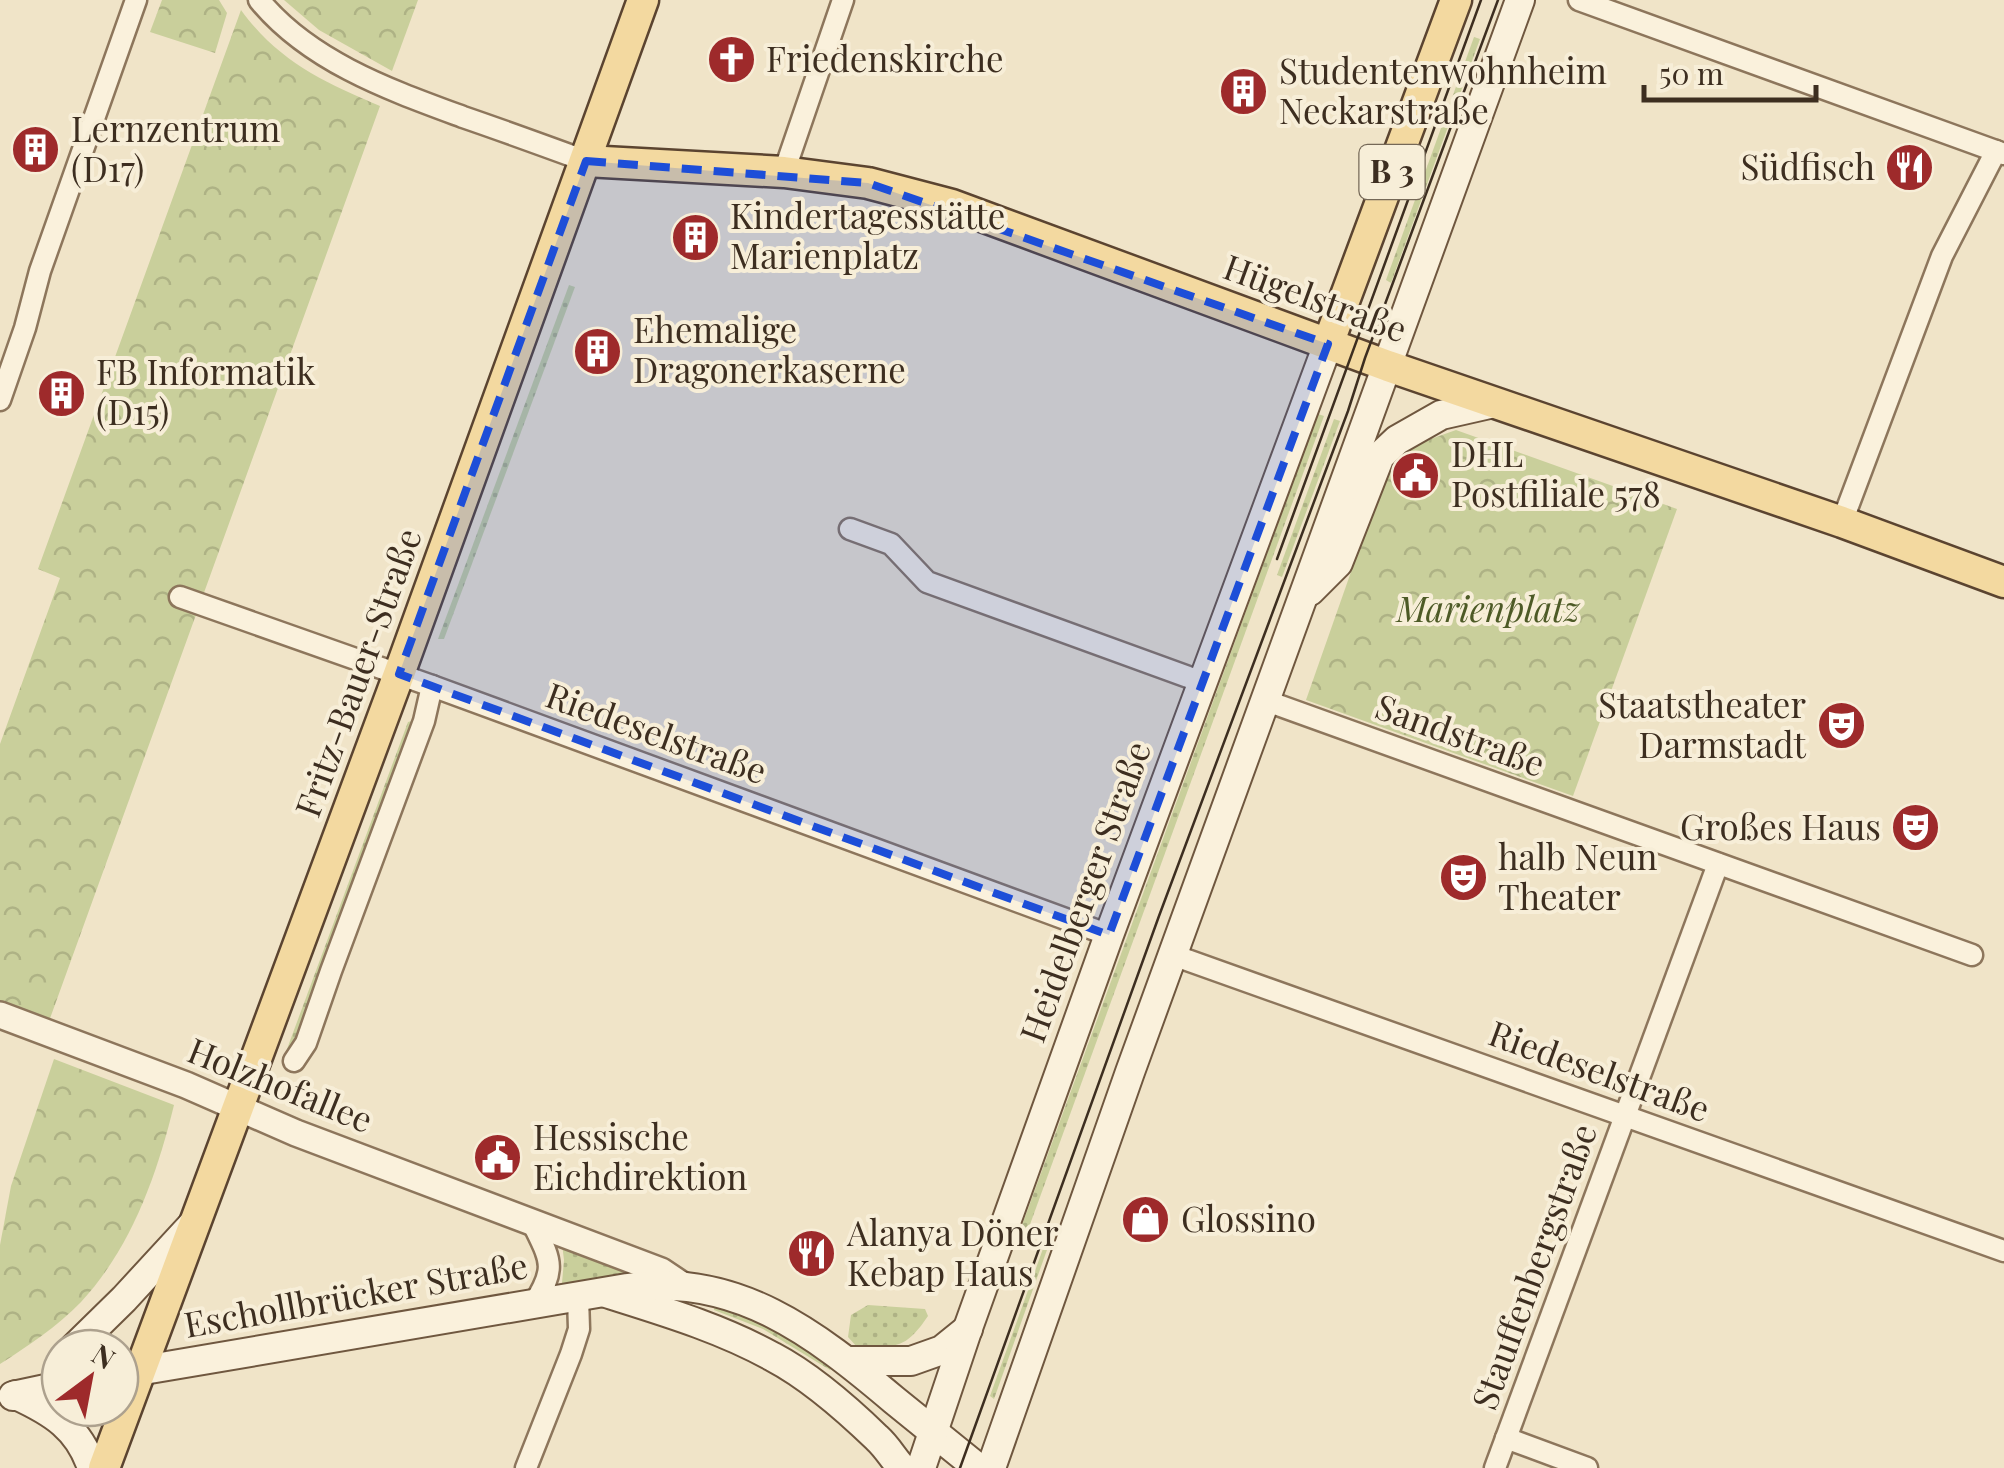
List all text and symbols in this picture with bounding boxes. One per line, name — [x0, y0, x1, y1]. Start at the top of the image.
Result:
church icon: Friedenskirche — [705, 34, 757, 86]
place label: Friedenskirche — [766, 34, 1004, 81]
scale bar — [1644, 40, 1816, 102]
place label: Studentenwohnheim Neckarstraße — [1279, 46, 1607, 133]
text: 50 m — [1659, 53, 1724, 93]
building icon: Studentenwohnheim Neckarstraße — [1218, 66, 1270, 118]
place label: Lernzentrum (D17) — [71, 104, 280, 191]
building icon: Lernzentrum (D17) — [10, 124, 62, 176]
place label: Südfisch — [1740, 142, 1875, 189]
restaurant icon: Südfisch — [1884, 142, 1936, 194]
road number: B 3 — [1360, 145, 1424, 199]
place label: Kindertagesstätte Marienplatz — [730, 191, 1006, 278]
building icon: Kindertagesstätte Marienplatz — [669, 211, 721, 263]
street label: Hügelstraße — [1218, 242, 1414, 351]
place label: Ehemalige Dragonerkaserne — [633, 305, 906, 392]
building icon: Ehemalige Dragonerkaserne — [572, 325, 624, 377]
place label: FB Informatik (D15) — [96, 347, 315, 434]
building icon: FB Informatik (D15) — [35, 367, 87, 419]
place label: DHL Postfiliale 578 — [1451, 429, 1661, 516]
public building icon: DHL Postfiliale 578 — [1390, 449, 1442, 501]
street label: Fritz-Bauer-Straße — [283, 521, 431, 823]
park label: Marienplatz — [1394, 584, 1581, 631]
street label: Riedeselstraße — [540, 670, 774, 793]
place label: Staatstheater Darmstadt — [1598, 680, 1807, 767]
street label: Sandstraße — [1370, 681, 1552, 786]
theatre icon: Staatstheater Darmstadt — [1815, 700, 1867, 752]
street label: Heidelberger Straße — [1007, 734, 1160, 1048]
place label: Großes Haus — [1680, 802, 1881, 849]
theatre icon: Großes Haus — [1890, 802, 1942, 854]
place label: halb Neun Theater — [1498, 832, 1658, 919]
theatre icon: halb Neun Theater — [1437, 852, 1489, 904]
street label: Riedeselstraße — [1483, 1008, 1717, 1131]
street label: Holzhofallee — [182, 1025, 380, 1142]
place label: Hessische Eichdirektion — [533, 1112, 747, 1199]
street label: Stauffenbergstraße — [1459, 1117, 1606, 1415]
public building icon: Hessische Eichdirektion — [472, 1132, 524, 1184]
shop icon: Glossino — [1120, 1194, 1172, 1246]
place label: Glossino — [1181, 1194, 1316, 1241]
place label: Alanya Döner Kebap Haus — [846, 1208, 1059, 1295]
restaurant icon: Alanya Döner Kebap Haus — [786, 1228, 838, 1280]
street label: Eschollbrücker Straße — [180, 1240, 531, 1347]
north arrow — [40, 1328, 140, 1428]
text: N — [86, 1334, 122, 1377]

